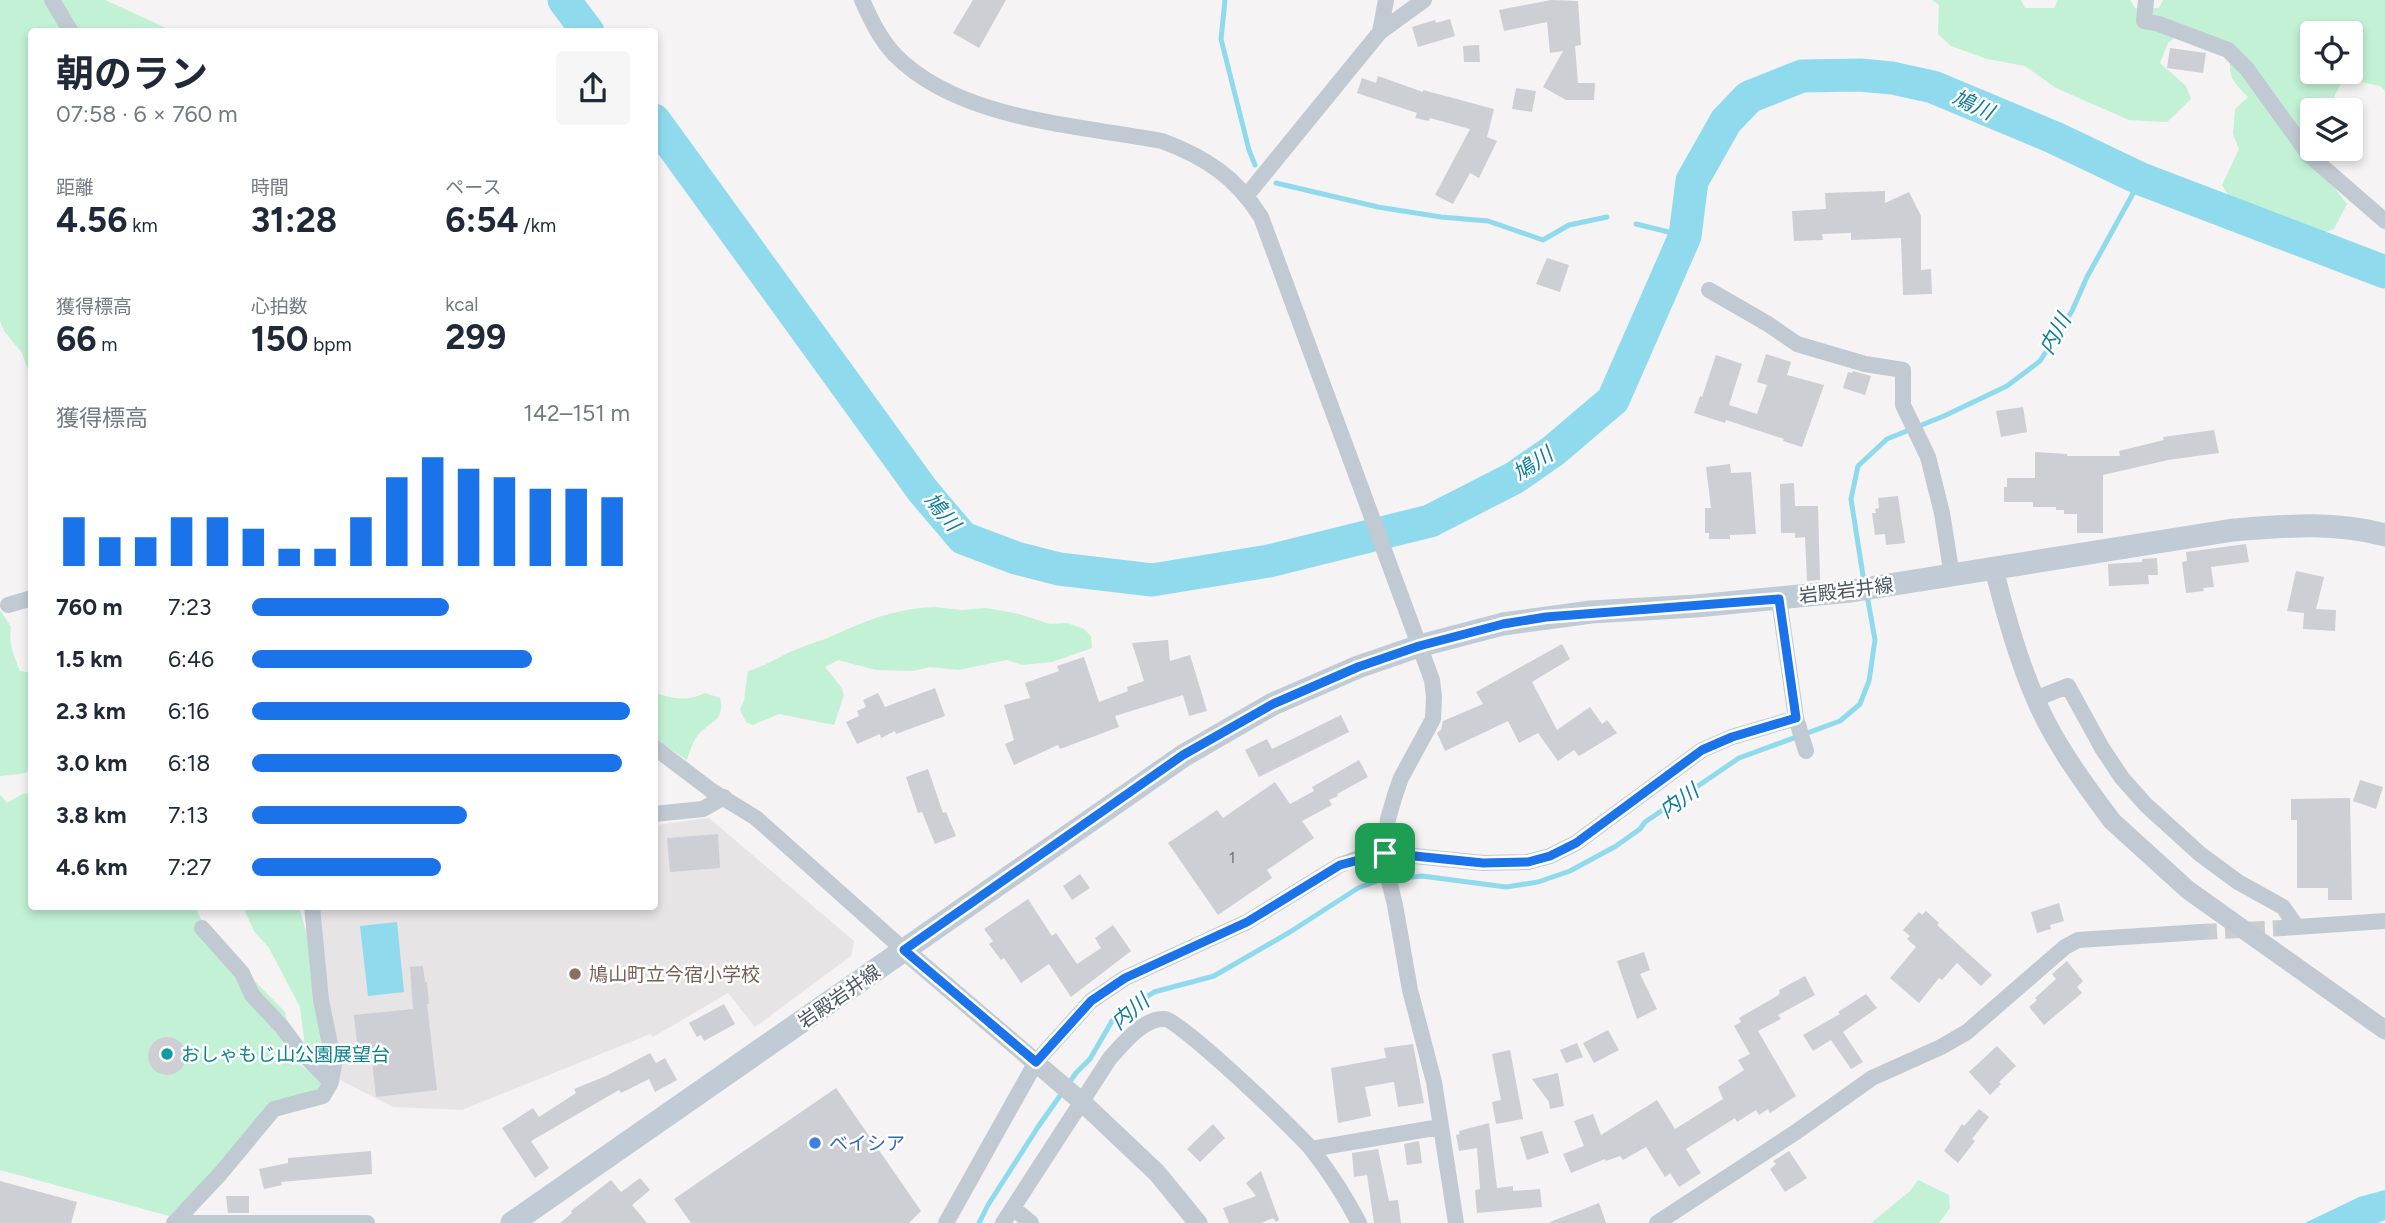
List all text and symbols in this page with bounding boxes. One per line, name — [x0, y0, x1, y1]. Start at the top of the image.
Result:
map controls — [2300, 21, 2363, 161]
button: locate — [2300, 21, 2363, 84]
text: 朝のラン — [56, 51, 208, 97]
button: share — [556, 51, 630, 125]
water label: 鳩川 — [1949, 85, 1999, 125]
button: layers — [2300, 98, 2363, 161]
text: 07:58 · 6 × 760 m — [56, 100, 238, 128]
text: 距離 — [56, 176, 94, 199]
text: 時間 — [251, 176, 289, 199]
text: ペース — [445, 176, 501, 199]
text: 4.56 — [56, 199, 127, 241]
text: 31:28 — [251, 199, 337, 241]
text: 6:54 — [445, 199, 519, 241]
text: km — [127, 214, 158, 237]
text: /km — [519, 214, 556, 237]
text: kcal — [445, 293, 479, 316]
text: 獲得標高 — [56, 295, 132, 318]
text: 心拍数 — [251, 295, 308, 318]
water label: 内川 — [2033, 308, 2077, 358]
text: 299 — [445, 316, 506, 358]
text: 66 — [56, 318, 97, 360]
text: 150 — [251, 318, 308, 360]
text: m — [97, 333, 117, 356]
text: bpm — [308, 333, 352, 356]
text: 142–151 m — [523, 399, 630, 427]
text: 獲得標高 — [56, 404, 148, 432]
water label: 鳩川 — [1508, 440, 1559, 486]
water label: 鳩川 — [919, 488, 967, 537]
street label: 岩殿岩井線 — [1798, 573, 1895, 608]
text: 760 m — [56, 593, 123, 621]
text: 7:23 — [168, 593, 212, 621]
text: 1.5 km — [56, 645, 123, 673]
text: 6:46 — [168, 645, 214, 673]
text: 2.3 km — [56, 697, 126, 725]
text: 6:16 — [168, 697, 209, 725]
text: 3.0 km — [56, 749, 127, 777]
text: 6:18 — [168, 749, 210, 777]
water label: 内川 — [1654, 777, 1705, 823]
text: 3.8 km — [56, 801, 126, 829]
text: 7:13 — [168, 801, 208, 829]
pin — [1355, 823, 1415, 883]
icon: arrive — [1366, 834, 1404, 872]
house number: 1 — [1229, 848, 1235, 867]
text: 4.6 km — [56, 853, 128, 881]
text: 7:27 — [168, 853, 211, 881]
street label: 岩殿岩井線 — [794, 960, 885, 1033]
place label: 鳩山町立今宿小学校 — [589, 963, 760, 986]
marker: 鳩山町立今宿小学校 — [567, 966, 583, 982]
water label: 内川 — [1106, 987, 1155, 1035]
place label: おしゃもじ山公園展望台 — [181, 1043, 390, 1066]
marker: おしゃもじ山公園展望台 — [159, 1046, 175, 1062]
place label: ベイシア — [829, 1132, 905, 1155]
marker: ベイシア — [807, 1135, 823, 1151]

